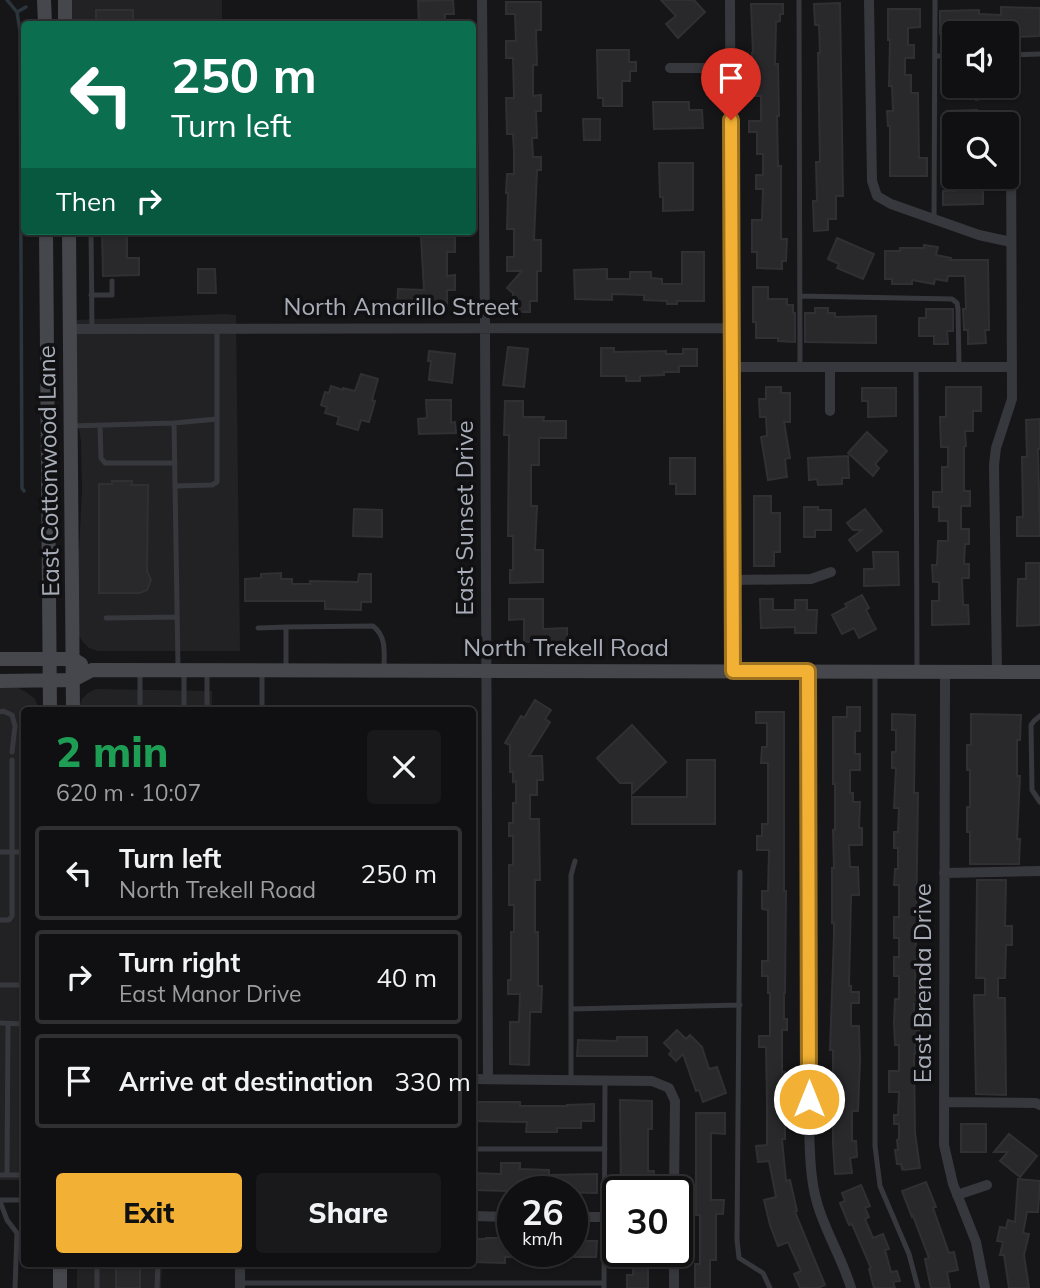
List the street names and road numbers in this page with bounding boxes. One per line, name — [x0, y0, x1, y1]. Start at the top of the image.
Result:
street label: North Amarillo Street — [283, 291, 519, 321]
street label: East Cottonwood Lane — [31, 345, 65, 597]
street label: East Sunset Drive — [449, 420, 479, 616]
street label: North Trekell Road — [463, 632, 669, 662]
street label: East Brenda Drive — [907, 883, 937, 1083]

